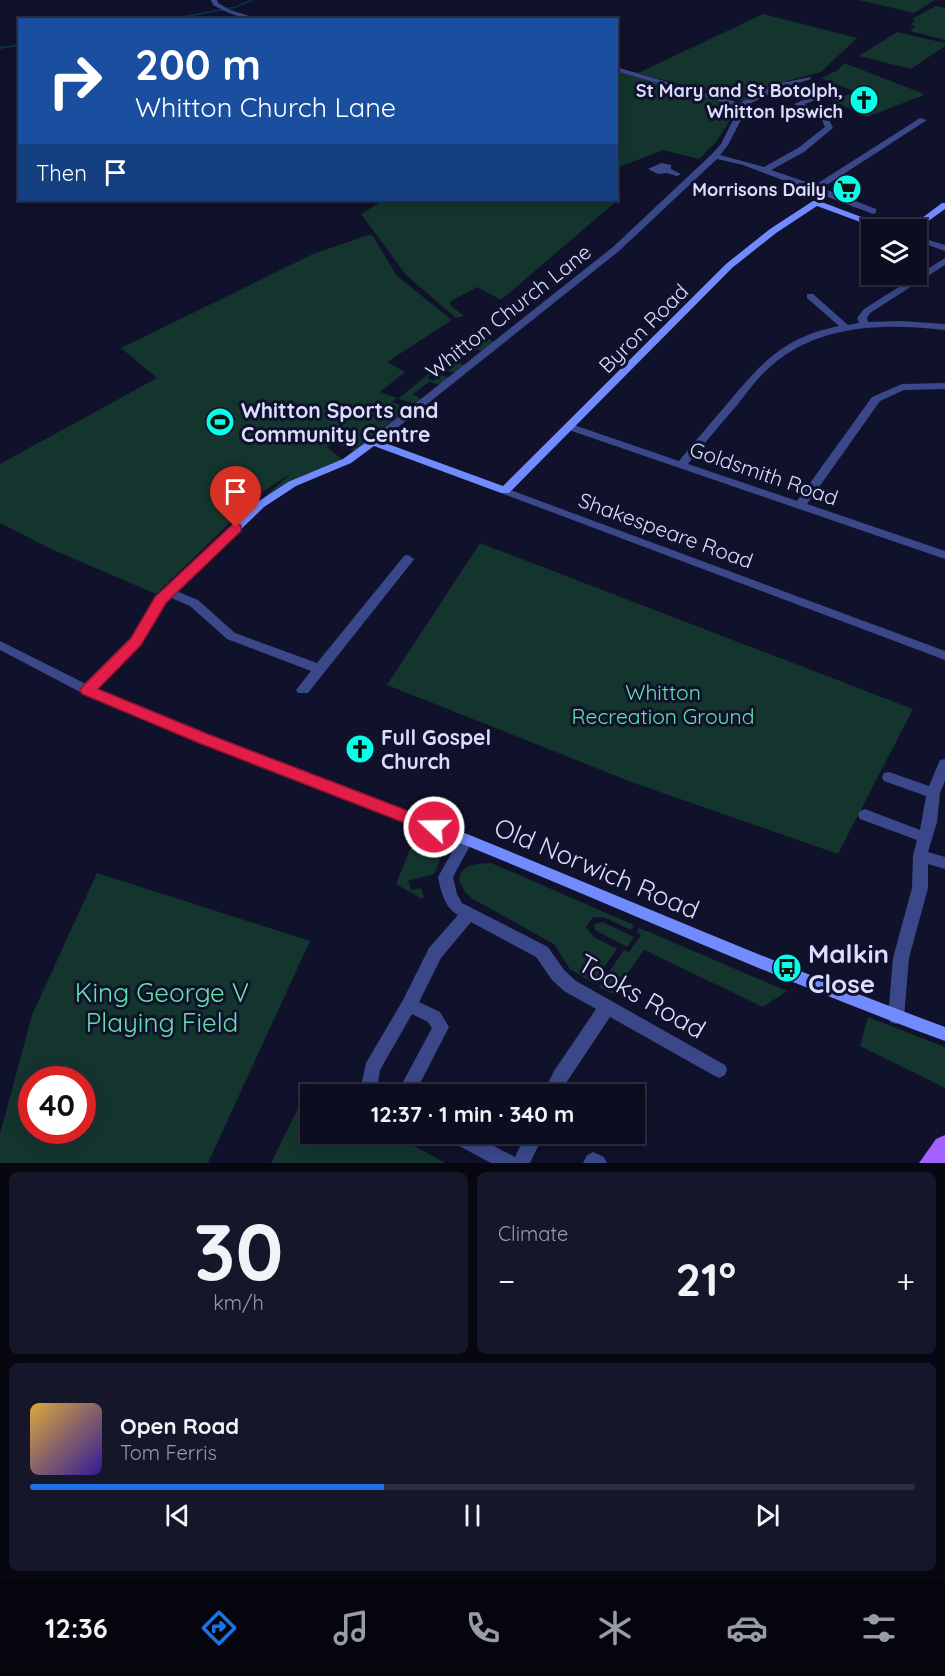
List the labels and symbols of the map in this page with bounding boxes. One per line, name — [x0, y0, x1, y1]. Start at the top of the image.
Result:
place label: St Mary and St Botolph, Whitton Ipswich — [636, 79, 843, 123]
church icon: St Mary and St Botolph, Whitton Ipswich — [848, 84, 880, 116]
supermarket icon: Morrisons Daily — [831, 173, 863, 205]
place label: Morrisons Daily — [692, 178, 826, 201]
street label: Whitton Church Lane — [420, 238, 596, 384]
street label: Byron Road — [593, 278, 693, 378]
place label: Whitton Sports and Community Centre — [241, 397, 438, 447]
sports icon: Whitton Sports and Community Centre — [204, 406, 236, 438]
street label: Goldsmith Road — [686, 435, 842, 511]
pin — [210, 466, 261, 528]
street label: Shakespeare Road — [575, 486, 757, 574]
park label: Whitton Recreation Ground — [572, 679, 754, 729]
place label: Full Gospel Church — [381, 724, 491, 774]
church icon: Full Gospel Church — [344, 733, 376, 765]
position arrow — [402, 795, 466, 859]
street label: Old Norwich Road — [490, 810, 704, 926]
place label: Malkin Close — [808, 937, 889, 1000]
street label: Tooks Road — [572, 946, 712, 1046]
bus stop icon: Malkin Close — [771, 952, 803, 984]
park label: King George V Playing Field — [75, 976, 249, 1039]
speed limit sign: 40 — [18, 1066, 96, 1144]

